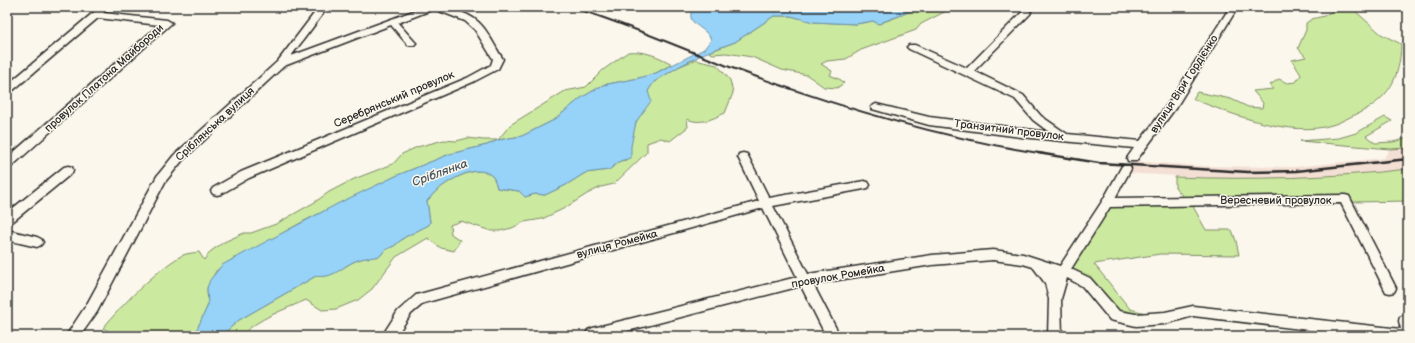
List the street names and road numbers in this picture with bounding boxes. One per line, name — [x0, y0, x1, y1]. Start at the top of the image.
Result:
street label: провулок Платона Майбороди — [42, 21, 166, 135]
street label: вулиця Віри Гордієнко — [1147, 32, 1221, 135]
street label: Серебрянський провулок — [332, 68, 456, 130]
street label: Сріблянська вулиця — [173, 84, 257, 164]
street label: Транзитний провулок — [953, 117, 1065, 143]
street label: Вересневий провулок — [1220, 194, 1332, 207]
street label: вулиця Ромейка — [575, 227, 659, 261]
street label: провулок Ромейка — [790, 261, 886, 291]

